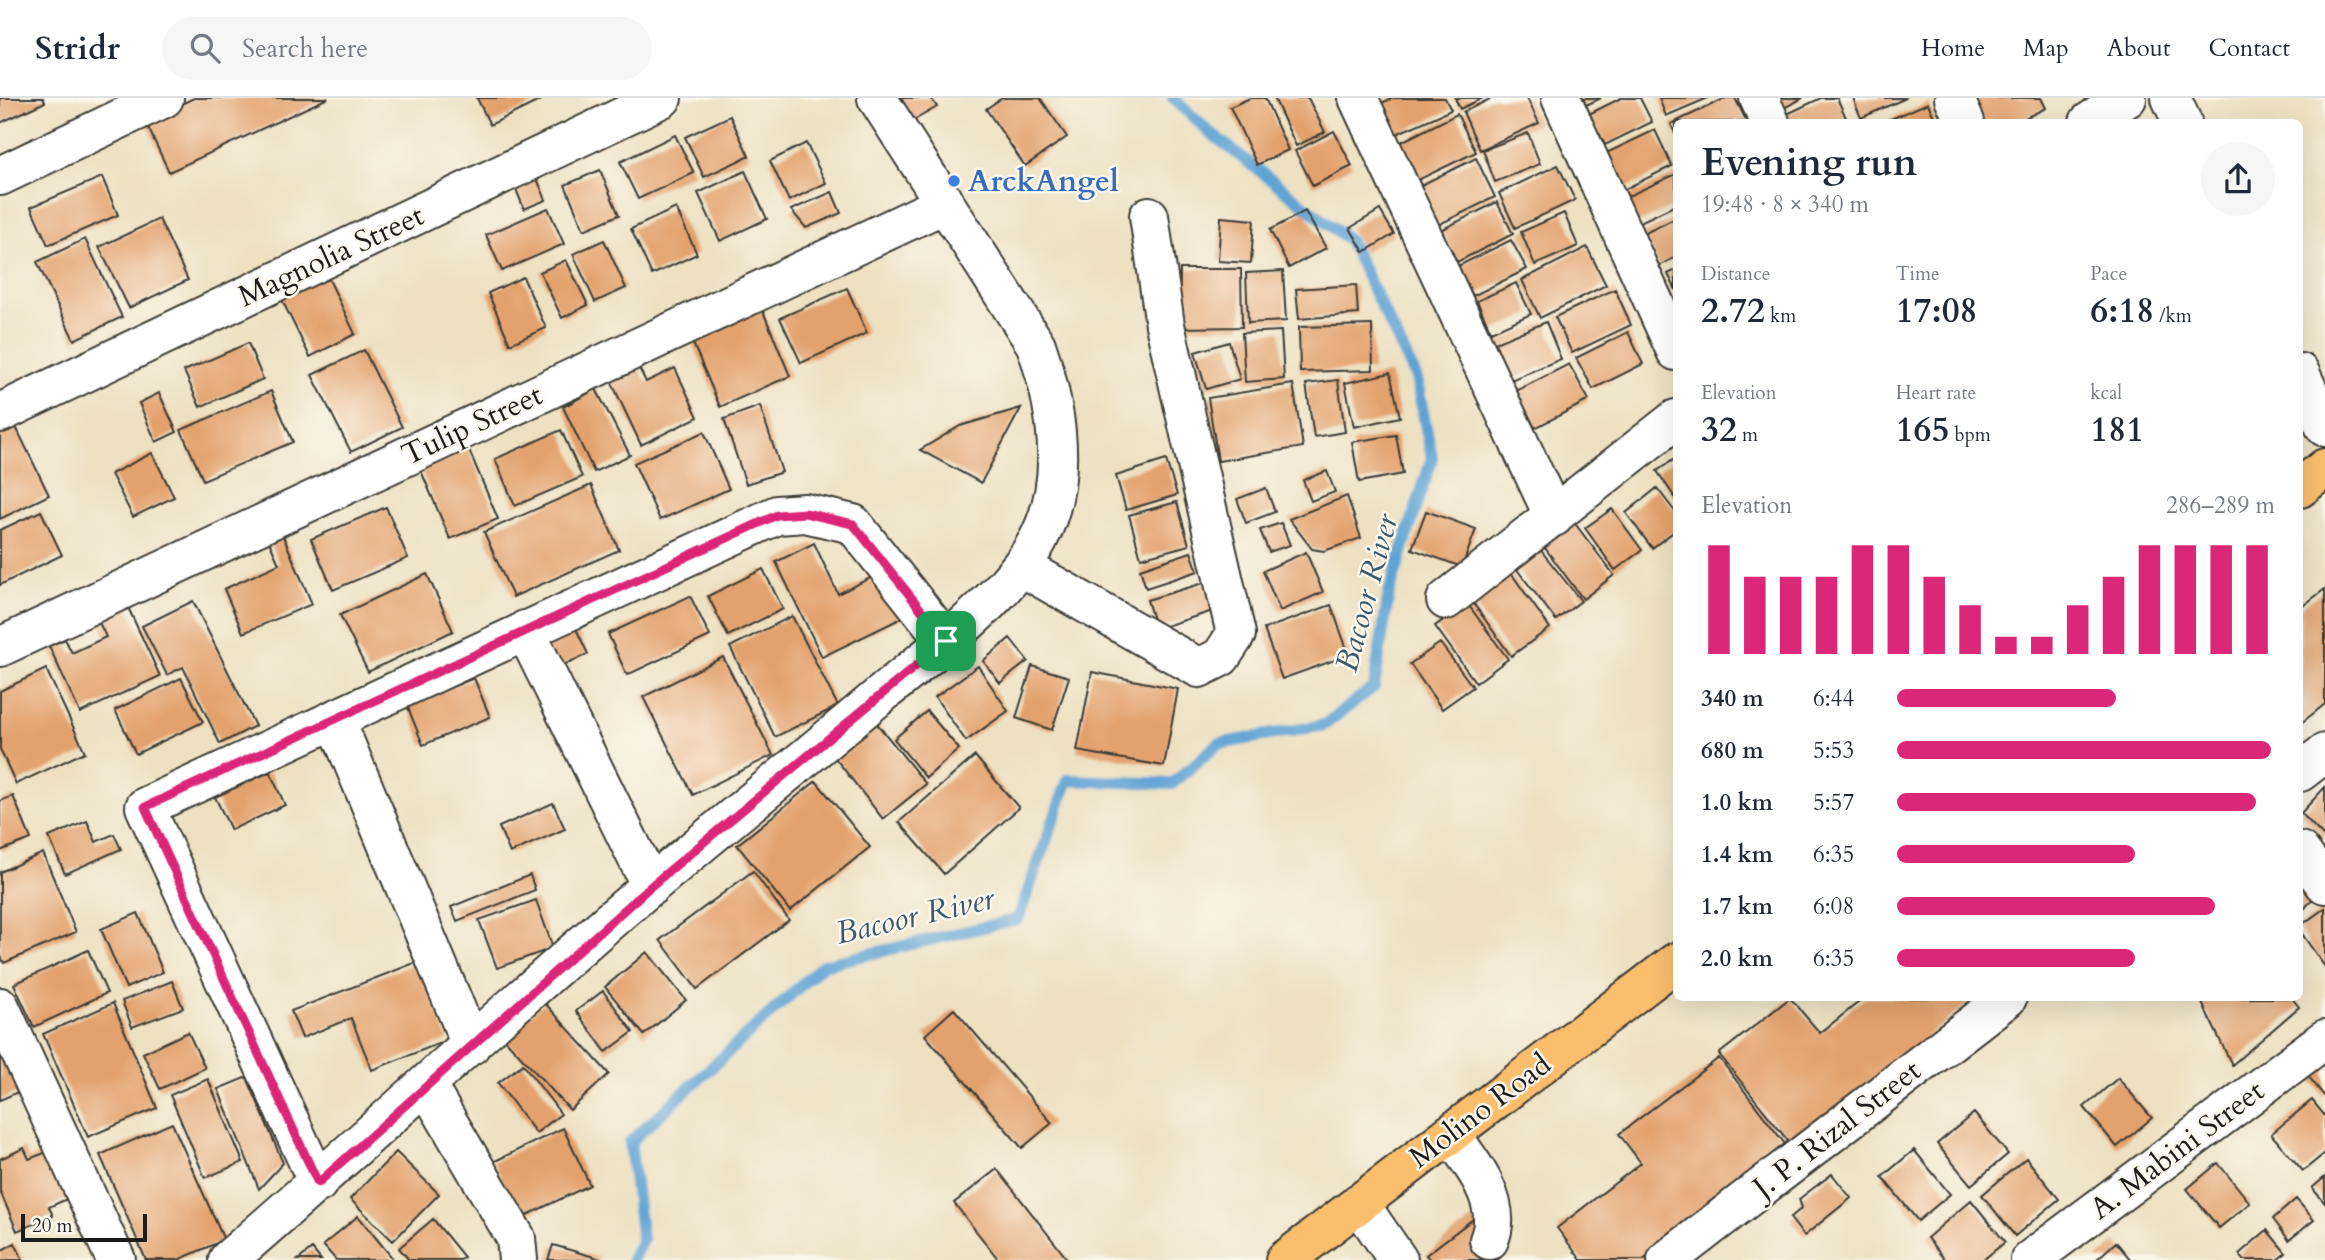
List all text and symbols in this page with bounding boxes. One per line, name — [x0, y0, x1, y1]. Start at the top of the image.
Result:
search box — [162, 17, 652, 80]
text: Stridr — [35, 26, 120, 71]
icon: search — [186, 29, 224, 67]
text: Search here — [242, 31, 368, 66]
text: Home — [1921, 32, 1985, 65]
text: Map — [2023, 32, 2069, 65]
text: About — [2107, 32, 2171, 65]
text: Contact — [2209, 32, 2290, 65]
text: Evening run — [1701, 137, 1917, 189]
button: share — [2201, 142, 2275, 216]
place label: ArckAngel — [968, 161, 1119, 202]
marker: ArckAngel — [946, 173, 962, 189]
text: 19:48 · 8 × 340 m — [1701, 189, 1869, 220]
street label: Magnolia Street — [231, 195, 431, 317]
text: Distance — [1701, 261, 1770, 287]
text: Time — [1896, 261, 1940, 287]
text: Pace — [2090, 261, 2127, 287]
text: 2.72 — [1701, 287, 1765, 335]
text: 17:08 — [1896, 287, 1978, 335]
text: 6:18 — [2090, 287, 2154, 335]
text: km — [1765, 303, 1796, 329]
text: /km — [2154, 303, 2192, 329]
street label: Tulip Street — [395, 374, 549, 475]
text: Elevation — [1701, 380, 1776, 406]
text: Heart rate — [1896, 380, 1976, 406]
text: kcal — [2090, 380, 2122, 406]
text: 32 — [1701, 406, 1737, 454]
text: 165 — [1896, 406, 1949, 454]
text: 181 — [2090, 406, 2144, 454]
text: m — [1737, 422, 1758, 448]
text: bpm — [1949, 422, 1991, 448]
text: Elevation — [1701, 490, 1792, 521]
text: 286–289 m — [2166, 490, 2275, 521]
water label: Bacoor River — [1325, 508, 1410, 677]
pin — [916, 611, 976, 671]
icon: arrive — [927, 622, 965, 660]
text: 340 m — [1701, 683, 1764, 714]
text: 6:44 — [1813, 683, 1854, 714]
text: 680 m — [1701, 735, 1764, 766]
text: 5:53 — [1813, 735, 1854, 766]
text: 1.0 km — [1701, 787, 1773, 818]
text: 5:57 — [1813, 787, 1854, 818]
text: 1.4 km — [1701, 839, 1773, 870]
text: 6:35 — [1813, 839, 1854, 870]
water label: Bacoor River — [831, 876, 1000, 956]
text: 1.7 km — [1701, 891, 1773, 922]
text: 6:08 — [1813, 891, 1854, 922]
text: 2.0 km — [1701, 943, 1773, 974]
text: 6:35 — [1813, 943, 1854, 974]
street label: Molino Road — [1401, 1044, 1559, 1178]
street label: J. P. Rizal Street — [1741, 1050, 1930, 1210]
street label: A. Mabini Street — [2081, 1071, 2273, 1229]
scale bar — [21, 1211, 147, 1243]
text: 20 m — [32, 1213, 73, 1239]

